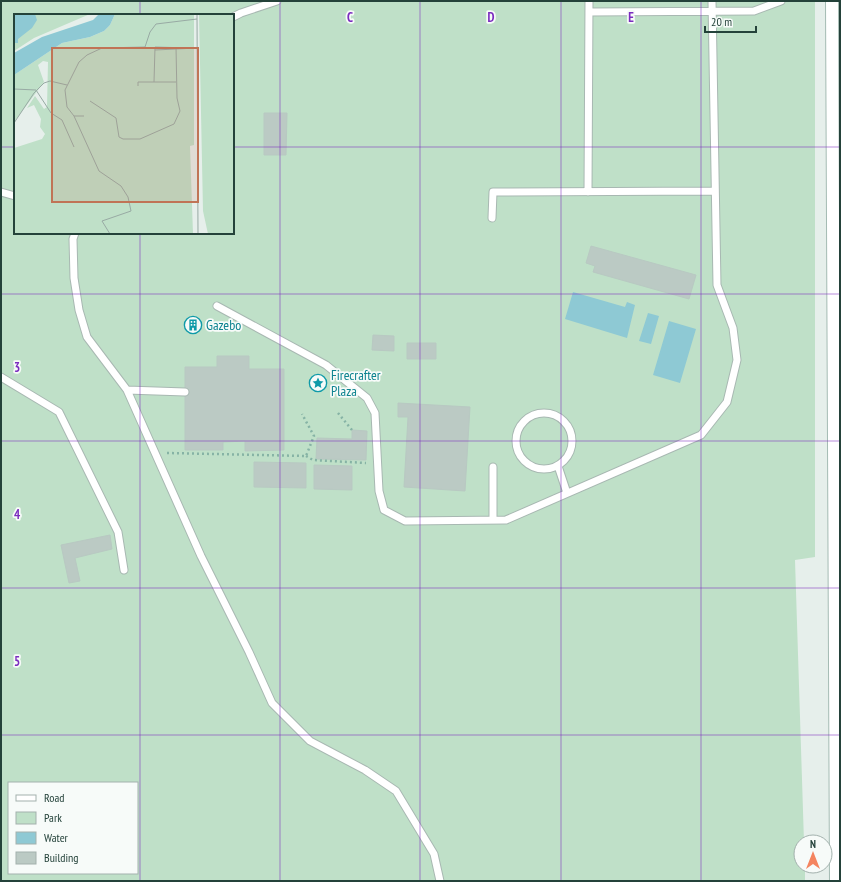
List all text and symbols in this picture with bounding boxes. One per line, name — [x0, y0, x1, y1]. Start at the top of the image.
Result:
scale bar — [705, 8, 756, 34]
text: C — [347, 9, 353, 26]
text: D — [488, 9, 495, 26]
text: E — [628, 9, 634, 26]
inset map — [14, 14, 234, 234]
text: 20 m — [711, 14, 732, 29]
building icon: Gazebo — [183, 315, 203, 335]
place label: Gazebo — [206, 316, 241, 334]
text: 3 — [14, 359, 20, 376]
place label: Firecrafter Plaza — [331, 366, 381, 400]
place icon: Firecrafter Plaza — [308, 373, 328, 393]
text: 4 — [14, 506, 21, 523]
text: 5 — [14, 653, 20, 670]
legend — [8, 782, 138, 874]
text: Road — [44, 790, 64, 805]
text: Park — [44, 810, 62, 825]
text: Water — [44, 830, 69, 845]
north arrow — [793, 834, 833, 874]
text: N — [810, 837, 816, 851]
text: Building — [44, 850, 79, 865]

